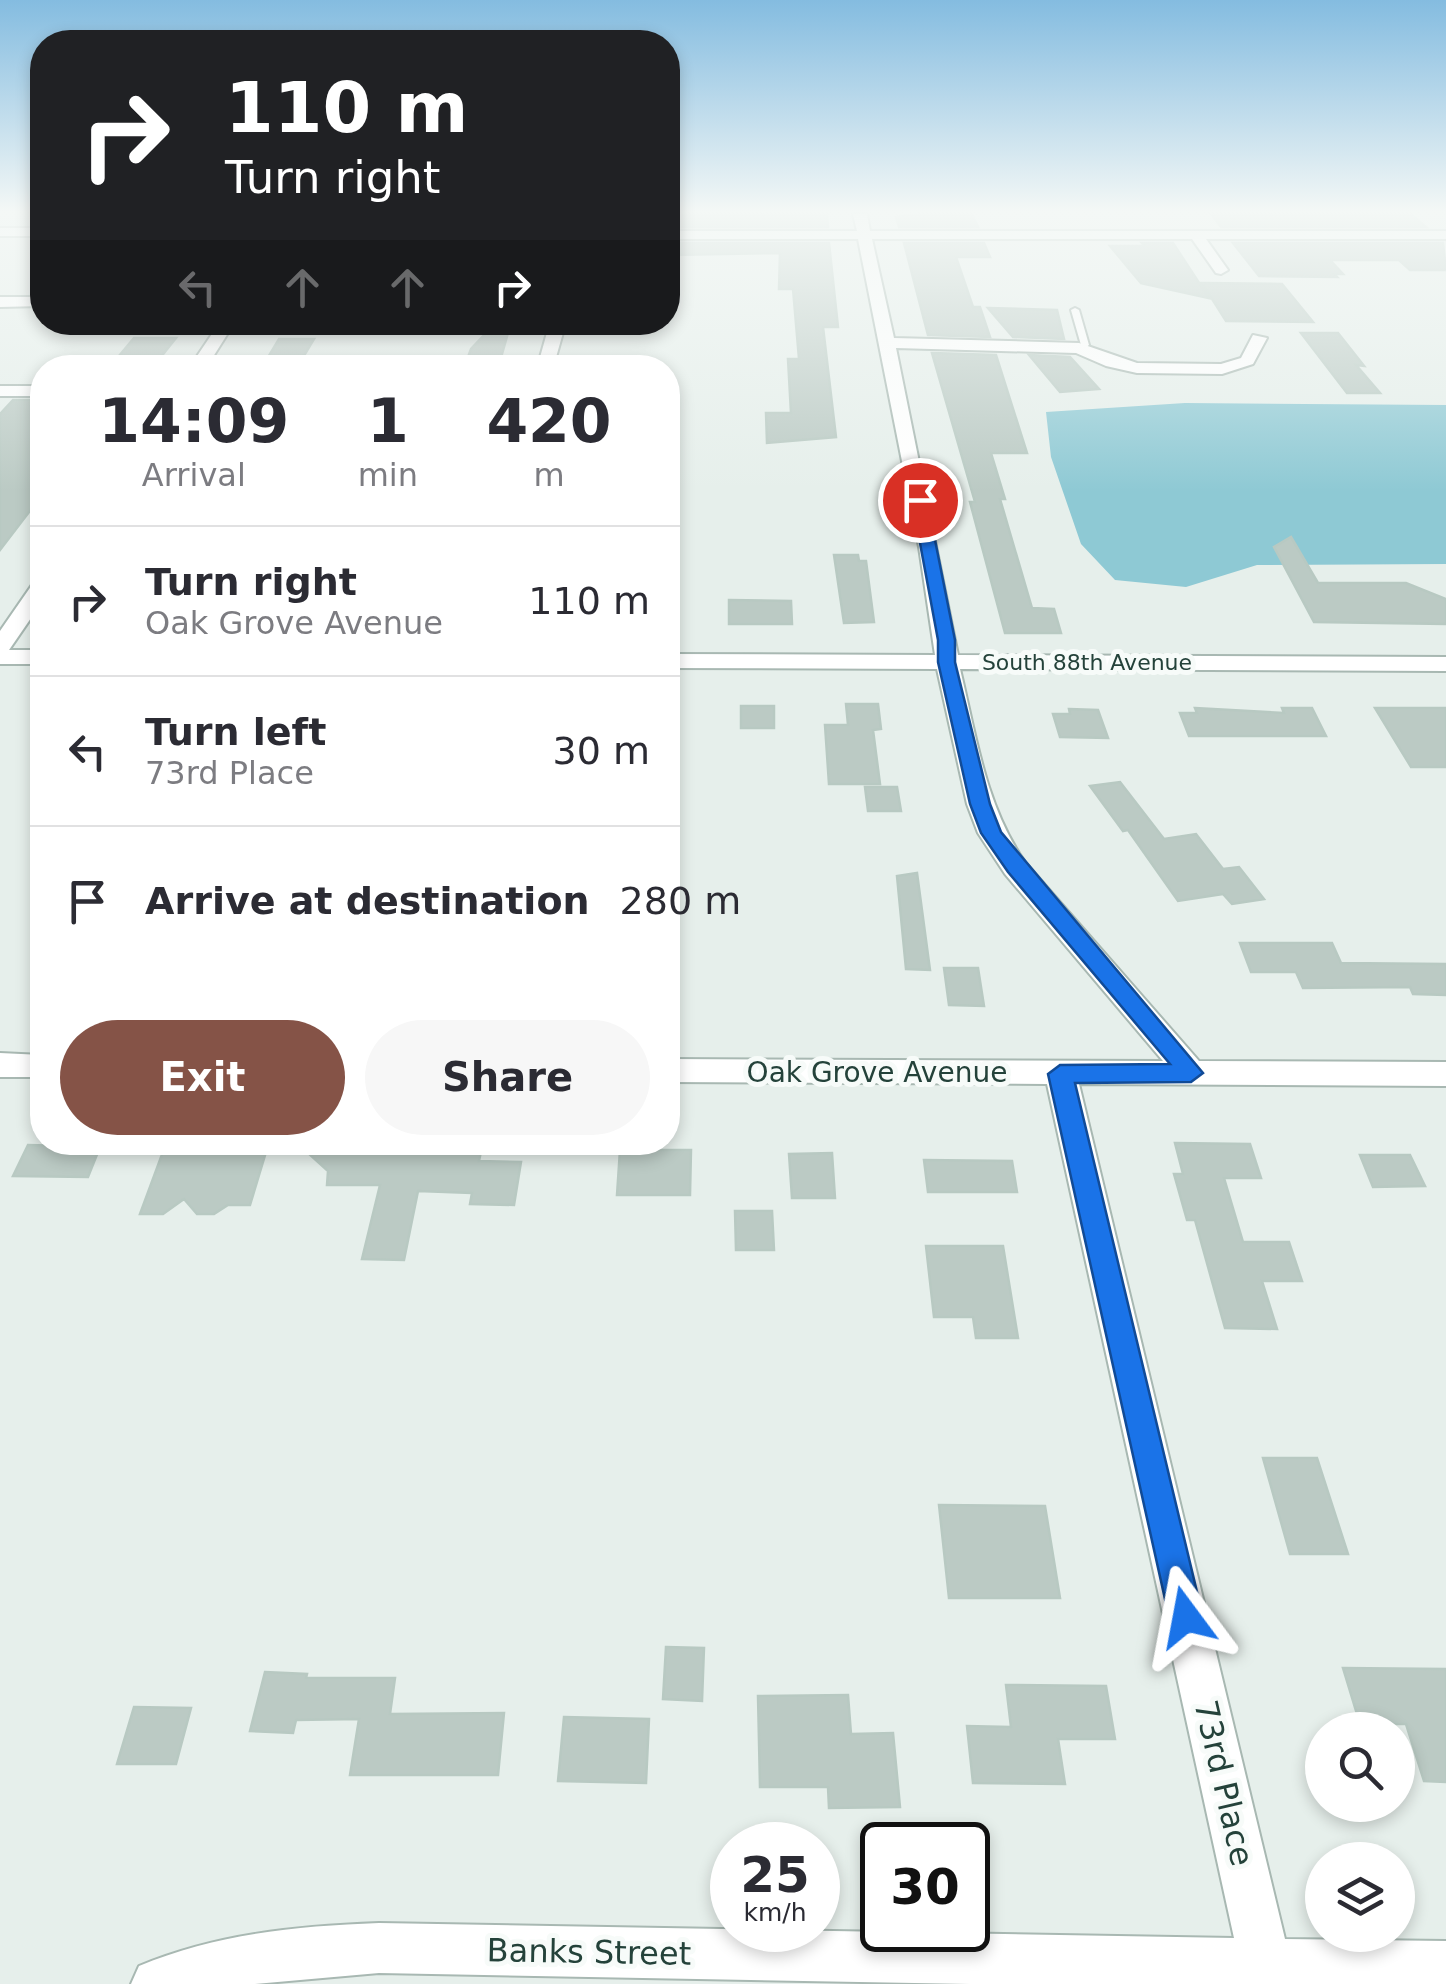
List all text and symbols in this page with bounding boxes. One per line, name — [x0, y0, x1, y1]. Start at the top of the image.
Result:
text: 110 m — [225, 67, 468, 149]
icon: right — [60, 70, 190, 200]
text: Turn right — [225, 151, 440, 204]
icon: left — [170, 260, 225, 315]
icon: ahead — [275, 260, 330, 315]
icon: ahead — [380, 260, 435, 315]
icon: right — [485, 260, 540, 315]
text: 14:09 — [98, 386, 289, 456]
text: 1 — [367, 386, 409, 456]
text: 420 — [486, 386, 612, 456]
text: Arrival — [142, 456, 246, 494]
text: min — [358, 456, 418, 494]
text: m — [533, 456, 565, 494]
pin — [878, 458, 963, 543]
icon: arrive — [893, 473, 948, 528]
text: Turn right — [145, 560, 357, 604]
icon: right — [60, 574, 115, 629]
text: 110 m — [528, 579, 650, 623]
text: Oak Grove Avenue — [145, 604, 443, 642]
street label: South 88th Avenue — [982, 650, 1192, 675]
text: Turn left — [145, 710, 326, 754]
icon: left — [60, 724, 115, 779]
text: 30 m — [553, 729, 650, 773]
text: 73rd Place — [145, 754, 314, 792]
icon: arrive — [60, 874, 115, 929]
text: Arrive at destination — [145, 879, 590, 923]
text: 280 m — [620, 879, 741, 923]
button: Exit — [60, 1020, 345, 1135]
button: Share — [365, 1020, 650, 1135]
street label: Oak Grove Avenue — [747, 1056, 1007, 1089]
position arrow — [1134, 1565, 1238, 1669]
street label: 73rd Place — [1186, 1696, 1262, 1870]
map controls — [1305, 1712, 1415, 1952]
button: search — [1305, 1712, 1415, 1822]
speed limit sign: 30 — [860, 1822, 990, 1952]
button: layers — [1305, 1842, 1415, 1952]
text: 25 — [740, 1846, 810, 1904]
text: km/h — [743, 1898, 807, 1927]
street label: Banks Street — [486, 1931, 692, 1973]

